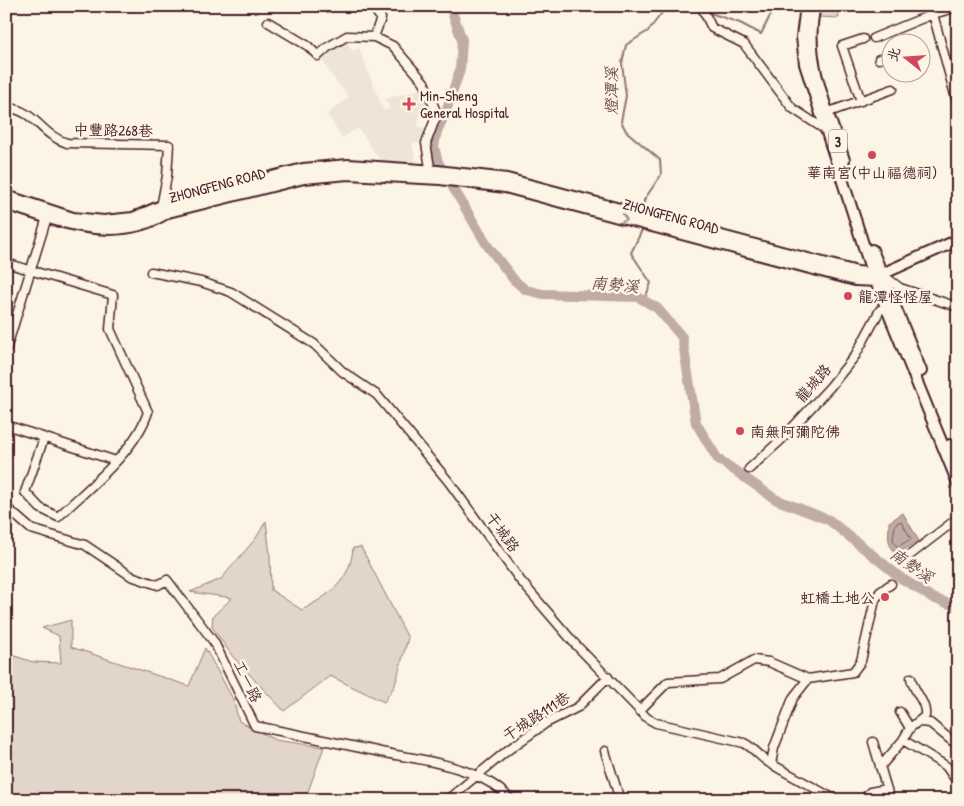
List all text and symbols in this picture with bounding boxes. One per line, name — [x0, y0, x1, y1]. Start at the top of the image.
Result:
north arrow — [882, 32, 932, 82]
text: 北 — [882, 45, 904, 64]
water label: 燈潭溪 — [600, 66, 622, 115]
place label: Min-Sheng General Hospital — [420, 85, 509, 123]
marker: Min-Sheng General Hospital — [402, 97, 416, 111]
street label: 中豐路268巷 — [73, 119, 153, 141]
road number: 3 — [829, 130, 847, 152]
marker: 華南宮(中山福德祠) — [866, 149, 878, 161]
street label: ZHONGFENG ROAD — [167, 162, 268, 208]
place label: 華南宮(中山福德祠) — [807, 162, 937, 183]
street label: ZHONGFENG ROAD — [621, 193, 722, 239]
one-way arrow — [620, 214, 628, 224]
water label: 南勢溪 — [590, 271, 641, 297]
place label: 龍潭怪怪屋 — [858, 286, 933, 307]
marker: 龍潭怪怪屋 — [842, 290, 854, 302]
street label: 龍城路 — [790, 359, 836, 407]
place label: 南無阿彌陀佛 — [750, 421, 840, 442]
marker: 南無阿彌陀佛 — [734, 425, 746, 437]
street label: 干城路 — [481, 508, 525, 556]
water label: 南勢溪 — [886, 542, 939, 588]
place label: 虹橋土地公 — [800, 587, 875, 608]
marker: 虹橋土地公 — [879, 591, 891, 603]
street label: 工一路 — [229, 656, 267, 706]
street label: 干城路111巷 — [498, 686, 574, 746]

